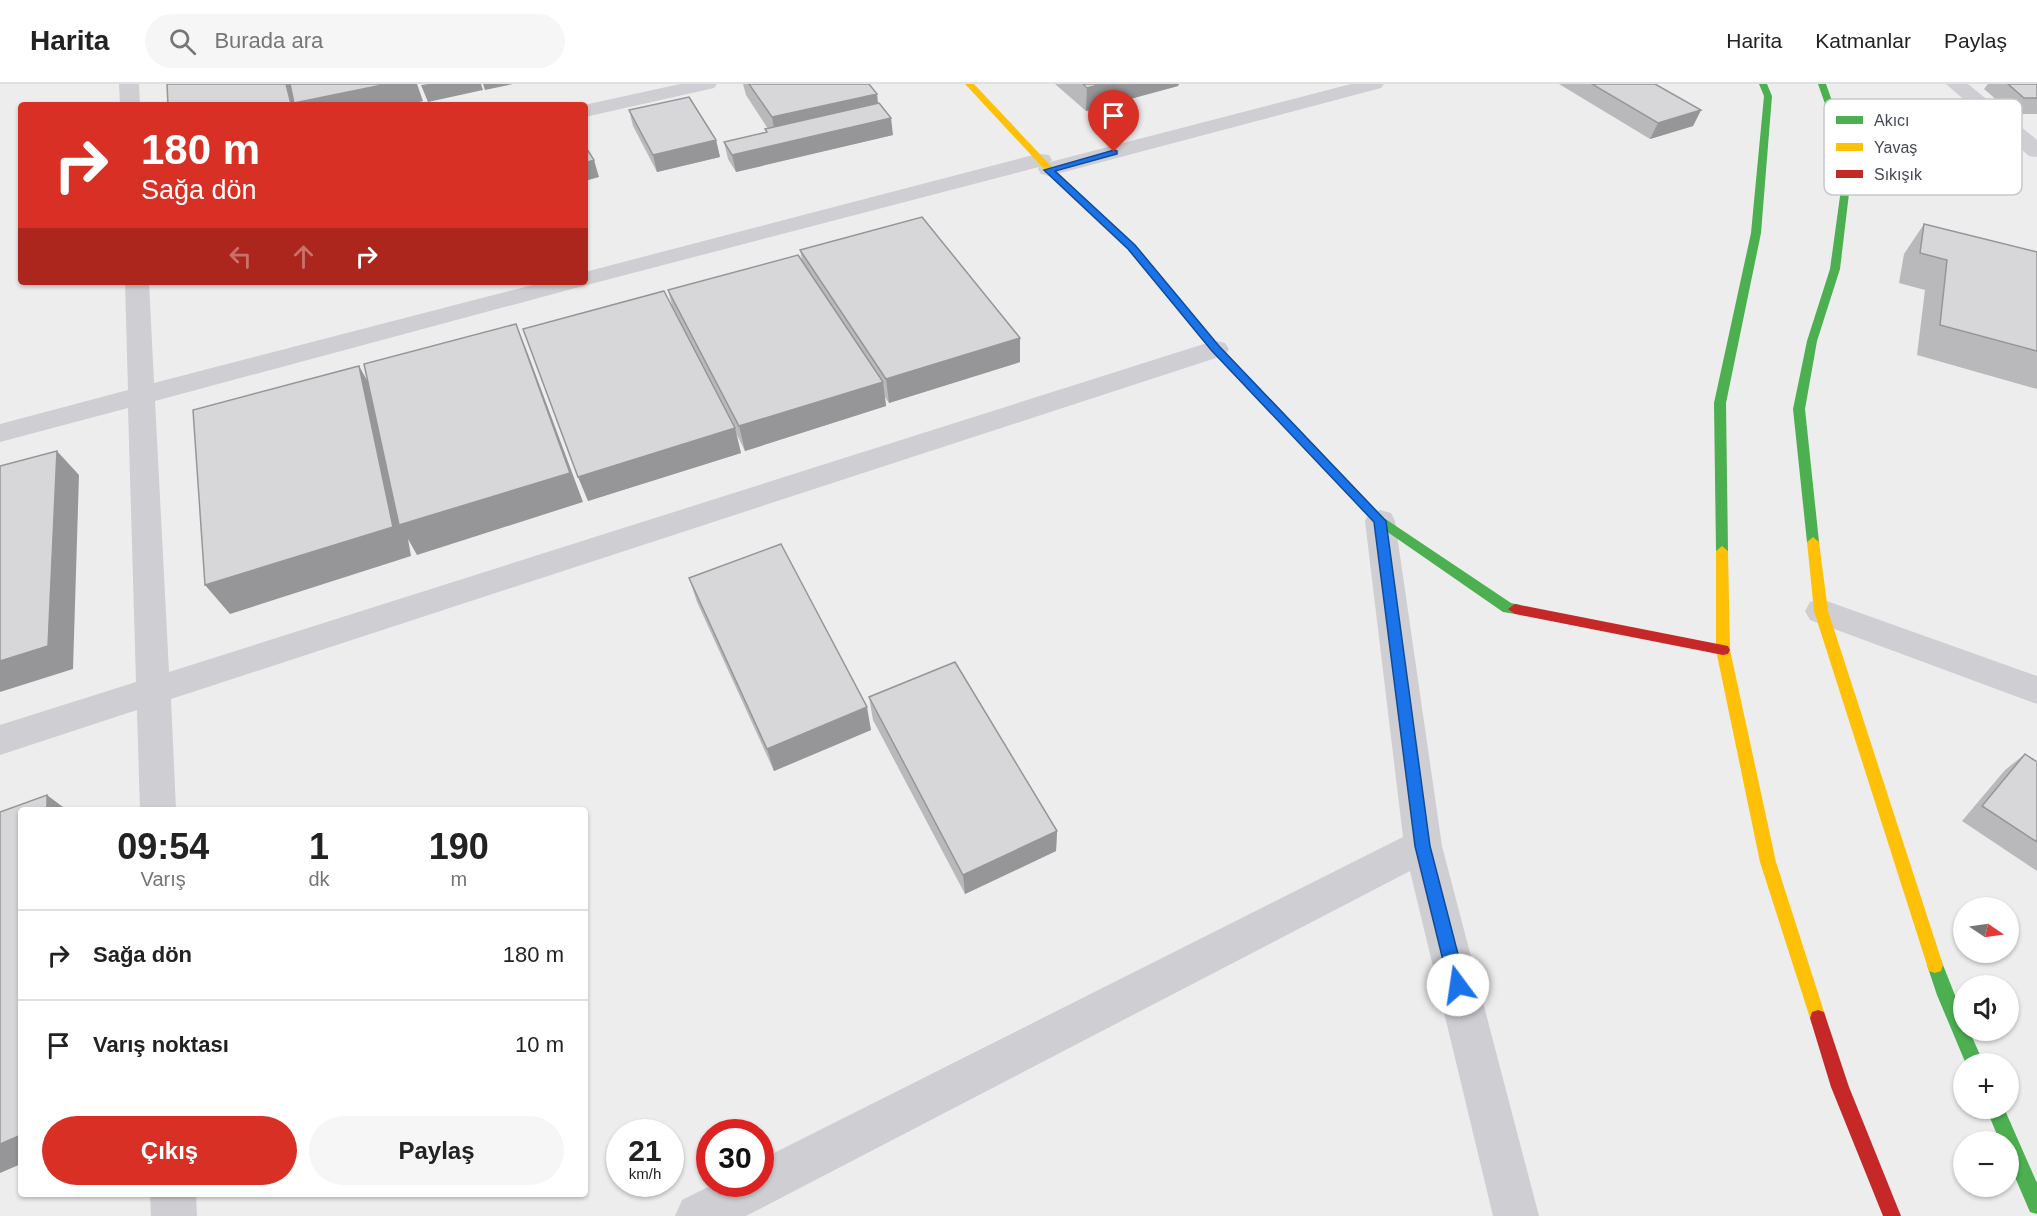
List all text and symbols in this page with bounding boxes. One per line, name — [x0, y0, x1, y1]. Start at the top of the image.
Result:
search box — [145, 14, 565, 68]
text: Harita — [30, 25, 109, 56]
icon: search — [166, 25, 199, 58]
text: Burada ara — [214, 28, 323, 53]
text: Harita — [1726, 29, 1782, 52]
text: Katmanlar — [1815, 29, 1911, 52]
text: Paylaş — [1944, 29, 2007, 52]
pin — [1088, 90, 1139, 152]
icon: arrive — [1097, 99, 1130, 132]
legend — [1824, 99, 2022, 195]
text: Akıcı — [1874, 112, 1910, 129]
icon: right — [42, 126, 120, 204]
text: 180 m — [141, 126, 260, 173]
text: Yavaş — [1874, 139, 1917, 156]
text: Sıkışık — [1874, 166, 1923, 183]
text: Sağa dön — [141, 175, 257, 205]
icon: left — [224, 240, 257, 273]
icon: ahead — [287, 240, 320, 273]
icon: right — [350, 240, 383, 273]
text: 09:54 — [117, 826, 209, 867]
text: 1 — [309, 826, 329, 867]
text: 190 — [429, 826, 489, 867]
text: Varış — [141, 868, 186, 890]
text: dk — [308, 868, 330, 890]
text: m — [450, 868, 467, 890]
north arrow — [1953, 897, 2019, 963]
map controls — [1953, 897, 2019, 1197]
icon: right — [42, 939, 75, 972]
text: Sağa dön — [93, 942, 192, 967]
text: 180 m — [503, 942, 564, 967]
position arrow — [1426, 953, 1490, 1017]
button: sound — [1953, 975, 2019, 1041]
icon: arrive — [42, 1029, 75, 1062]
text: Varış noktası — [93, 1032, 229, 1057]
text: 10 m — [515, 1032, 564, 1057]
button: + — [1953, 1053, 2019, 1119]
button: Çıkış — [42, 1116, 297, 1185]
button: Paylaş — [309, 1116, 564, 1185]
speed limit sign: 30 — [696, 1119, 774, 1197]
button: − — [1953, 1131, 2019, 1197]
text: 21 — [628, 1134, 662, 1167]
text: km/h — [629, 1165, 661, 1182]

